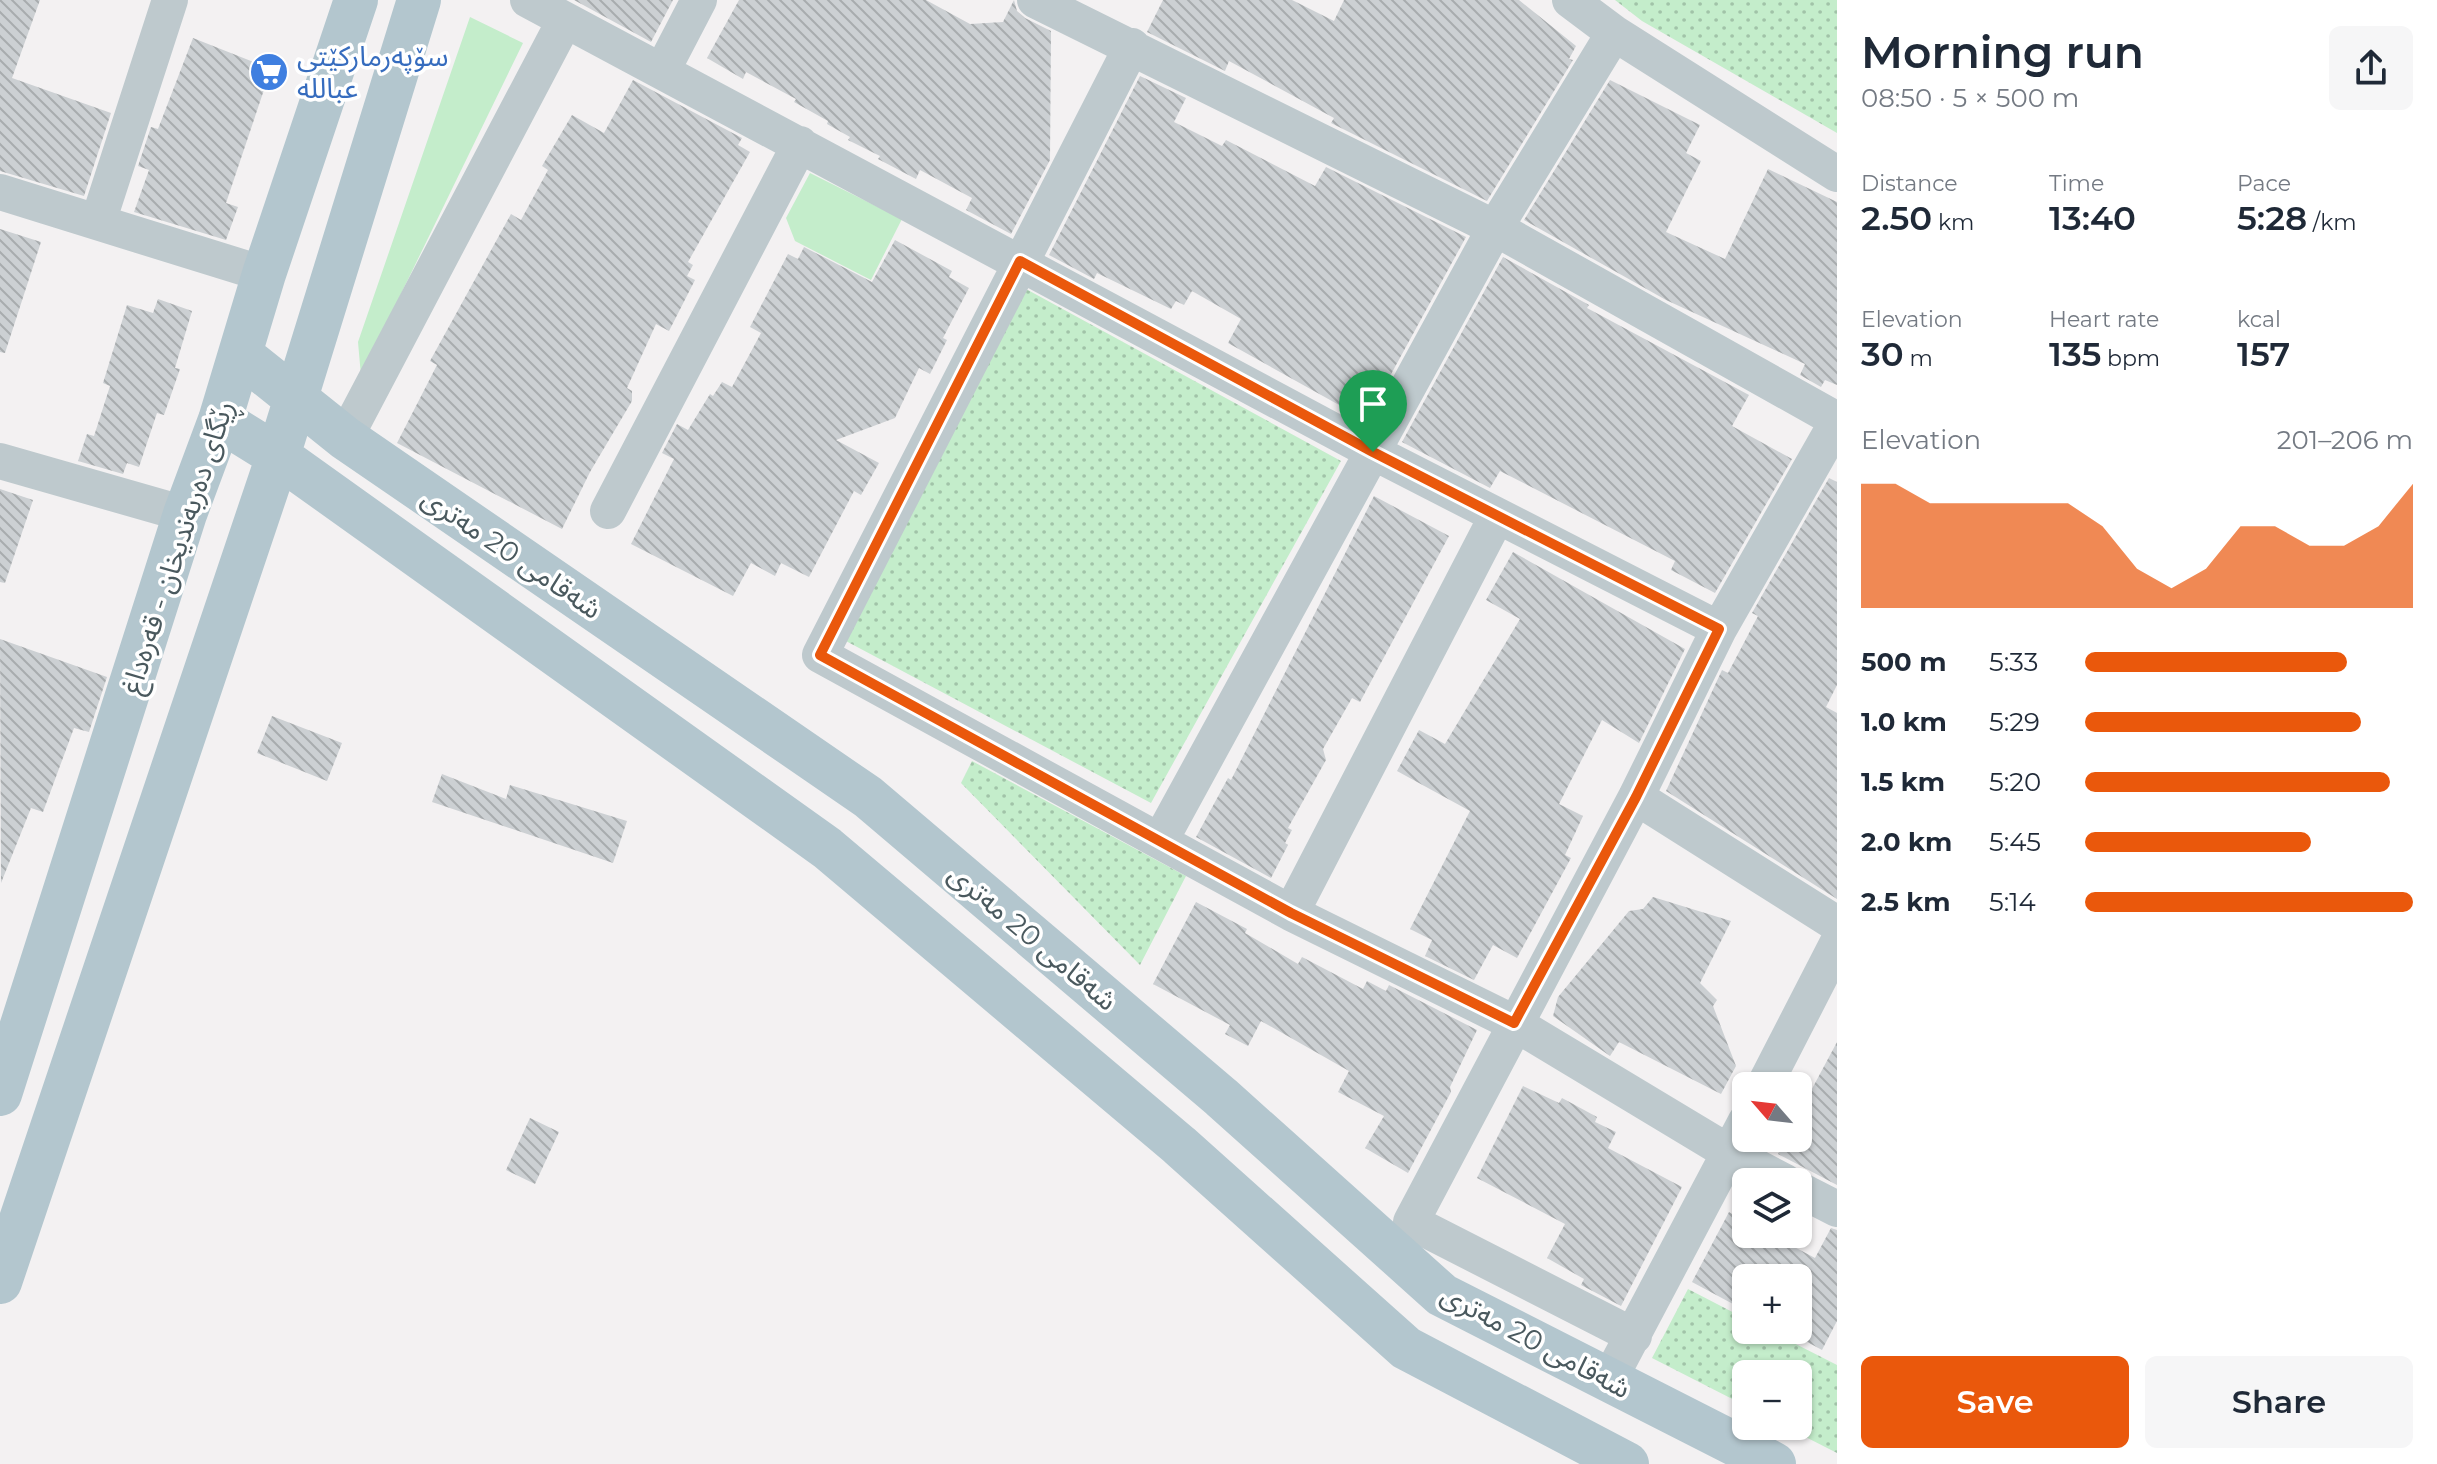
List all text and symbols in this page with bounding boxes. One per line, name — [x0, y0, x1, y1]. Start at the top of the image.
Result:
text: Morning run — [1861, 25, 2144, 79]
button: share — [2329, 26, 2413, 110]
place label: سۆپه‌رماركێتى عبالله — [297, 39, 448, 105]
supermarket icon: سۆپه‌رماركێتى عبالله — [248, 51, 290, 93]
text: 08:50 · 5 × 500 m — [1861, 82, 2079, 114]
text: Distance — [1861, 170, 1958, 197]
text: Time — [2049, 170, 2104, 197]
text: Pace — [2237, 170, 2291, 197]
text: 2.50 — [1861, 197, 1932, 239]
text: 13:40 — [2049, 197, 2136, 239]
text: 5:28 — [2237, 197, 2307, 239]
text: km — [1932, 209, 1974, 236]
text: /km — [2307, 209, 2357, 236]
text: Elevation — [1861, 306, 1963, 333]
text: Heart rate — [2049, 306, 2159, 333]
text: kcal — [2237, 306, 2281, 333]
text: 30 — [1861, 333, 1904, 375]
text: 135 — [2049, 333, 2101, 375]
text: 157 — [2237, 333, 2290, 375]
text: m — [1904, 345, 1933, 372]
text: bpm — [2101, 345, 2160, 372]
pin — [1339, 370, 1407, 452]
icon: arrive — [1351, 382, 1395, 426]
street label: ڕێگای دەربەندیخان - قەرەداغ — [114, 396, 247, 700]
text: Elevation — [1861, 424, 1981, 456]
text: 201–206 m — [2277, 424, 2413, 456]
street label: شەقامی 20 مەتری — [416, 480, 608, 626]
text: 500 m — [1861, 646, 1946, 678]
text: 5:33 — [1989, 646, 2038, 678]
text: 1.0 km — [1861, 706, 1947, 738]
text: 5:29 — [1989, 706, 2040, 738]
text: 1.5 km — [1861, 766, 1945, 798]
text: 5:20 — [1989, 766, 2041, 798]
text: 2.0 km — [1861, 826, 1952, 858]
text: 5:45 — [1989, 826, 2041, 858]
street label: شەقامی 20 مەتری — [942, 857, 1124, 1017]
text: 2.5 km — [1861, 886, 1950, 918]
text: 5:14 — [1989, 886, 2036, 918]
north arrow — [1732, 1072, 1812, 1152]
map controls — [1732, 1072, 1812, 1440]
button: layers — [1732, 1168, 1812, 1248]
button: + — [1732, 1264, 1812, 1344]
street label: شەقامی 20 مەتری — [1435, 1277, 1637, 1405]
button: Save — [1861, 1356, 2129, 1448]
button: Share — [2145, 1356, 2413, 1448]
button: − — [1732, 1360, 1812, 1440]

